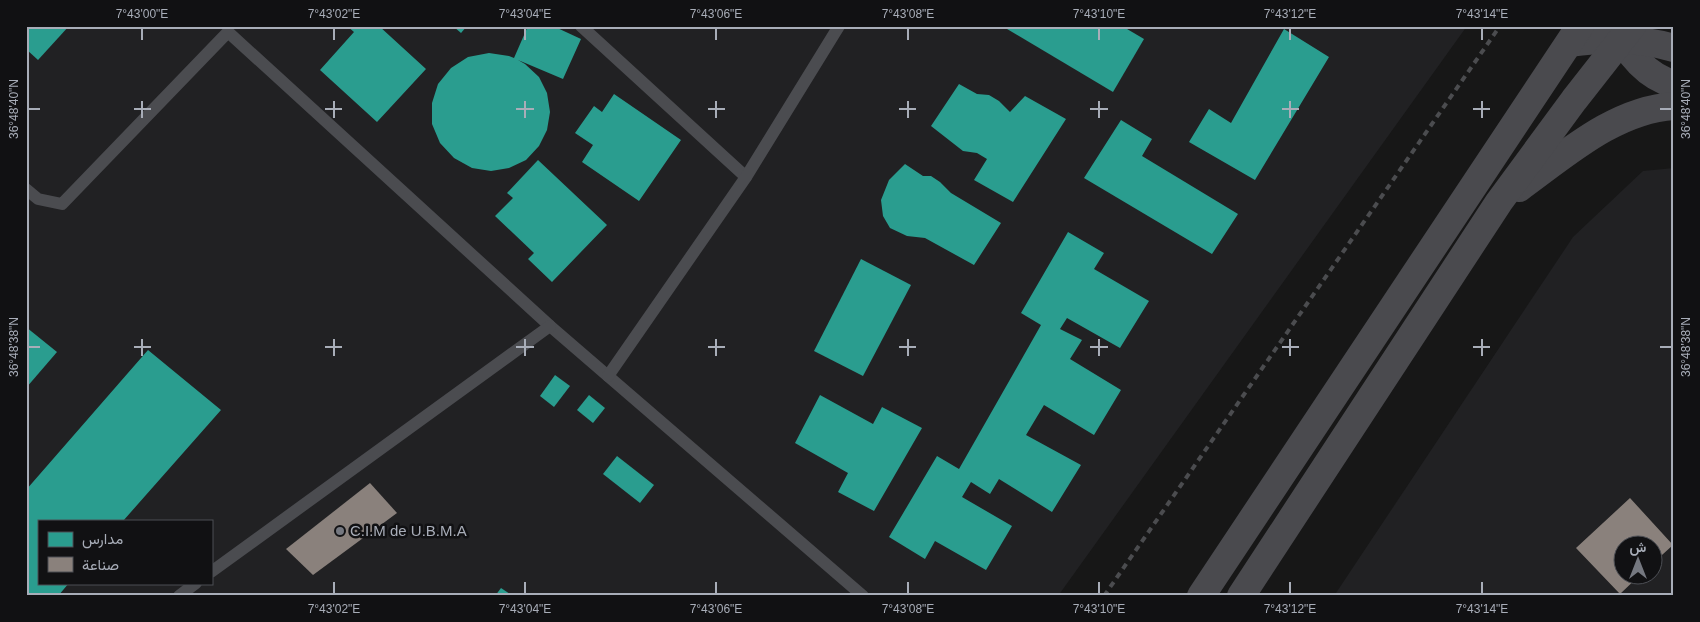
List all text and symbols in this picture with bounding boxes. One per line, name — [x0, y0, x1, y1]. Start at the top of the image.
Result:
text: 7°43'00"E — [116, 7, 168, 21]
text: 7°43'02"E — [308, 7, 360, 21]
text: 7°43'04"E — [499, 7, 551, 21]
text: 7°43'06"E — [690, 7, 742, 21]
text: 7°43'08"E — [882, 7, 934, 21]
text: 7°43'10"E — [1073, 7, 1125, 21]
text: 7°43'12"E — [1264, 7, 1316, 21]
text: 7°43'14"E — [1456, 7, 1508, 21]
text: 36°48'40"N — [7, 79, 21, 139]
text: 36°48'40"N — [1679, 79, 1693, 139]
text: 36°48'38"N — [7, 317, 21, 377]
text: 36°48'38"N — [1679, 317, 1693, 377]
legend — [38, 520, 212, 584]
place label: C.I.M de U.B.M.A — [350, 522, 467, 539]
marker: C.I.M de U.B.M.A — [334, 525, 346, 537]
text: مدارس — [82, 530, 123, 549]
north arrow — [1612, 534, 1662, 584]
text: ش — [1630, 539, 1647, 556]
text: صناعة — [82, 556, 119, 573]
text: 7°43'02"E — [308, 602, 360, 616]
text: 7°43'04"E — [499, 602, 551, 616]
text: 7°43'06"E — [690, 602, 742, 616]
text: 7°43'08"E — [882, 602, 934, 616]
text: 7°43'10"E — [1073, 602, 1125, 616]
text: 7°43'12"E — [1264, 602, 1316, 616]
text: 7°43'14"E — [1456, 602, 1508, 616]

